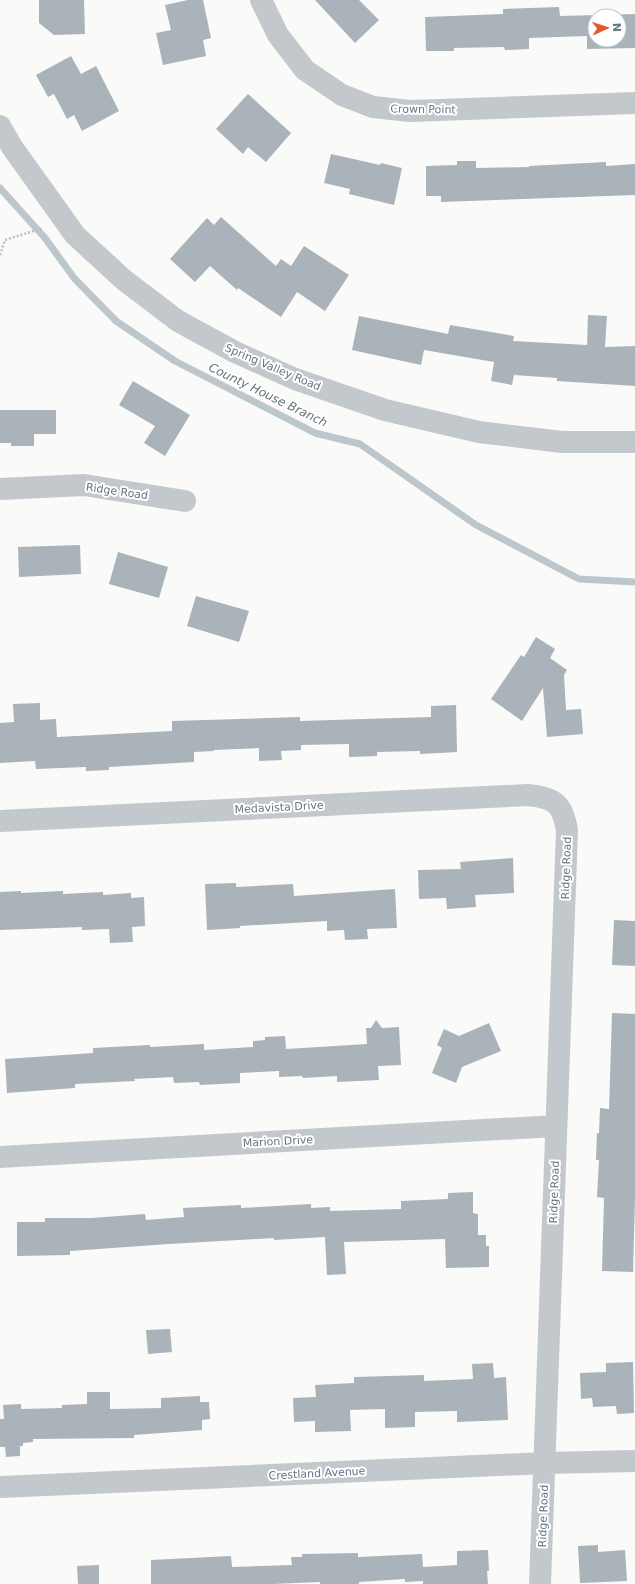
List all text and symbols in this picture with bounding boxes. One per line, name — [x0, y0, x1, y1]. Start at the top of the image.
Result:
north arrow — [587, 8, 627, 48]
text: N — [610, 23, 623, 32]
street label: Crown Point — [390, 102, 457, 117]
street label: Spring Valley Road — [223, 341, 323, 394]
water label: County House Branch — [206, 360, 330, 430]
street label: Ridge Road — [85, 481, 149, 502]
street label: Medavista Drive — [234, 799, 324, 816]
street label: Ridge Road — [559, 837, 574, 899]
street label: Marion Drive — [243, 1133, 314, 1150]
street label: Ridge Road — [547, 1161, 562, 1223]
street label: Crestland Avenue — [268, 1464, 366, 1483]
street label: Ridge Road — [536, 1485, 551, 1547]

